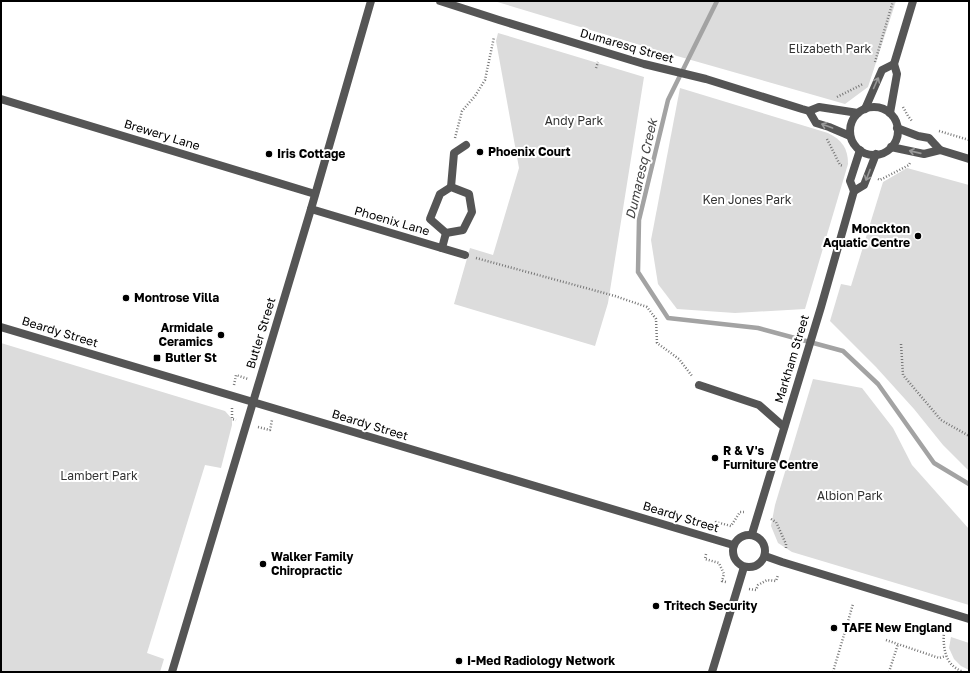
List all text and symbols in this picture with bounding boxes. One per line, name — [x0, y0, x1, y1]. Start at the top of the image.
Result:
street label: Dumaresq Street — [579, 25, 676, 66]
park label: Elizabeth Park — [789, 41, 872, 56]
one-way arrow — [872, 78, 880, 90]
park label: Andy Park — [545, 113, 603, 128]
street label: Brewery Lane — [122, 116, 202, 153]
water label: Dumaresq Creek — [622, 116, 661, 221]
one-way arrow — [821, 122, 833, 130]
place label: Phoenix Court — [488, 144, 571, 159]
place label: Iris Cottage — [277, 146, 345, 161]
marker: Phoenix Court — [475, 147, 485, 157]
one-way arrow — [909, 148, 922, 156]
marker: Iris Cottage — [264, 149, 274, 159]
one-way arrow — [864, 169, 872, 181]
park label: Ken Jones Park — [703, 192, 792, 207]
street label: Phoenix Lane — [353, 203, 432, 238]
place label: Monckton Aquatic Centre — [823, 221, 910, 250]
marker: Monckton Aquatic Centre — [913, 231, 923, 241]
place label: Montrose Villa — [134, 290, 219, 305]
marker: Montrose Villa — [121, 293, 131, 303]
street label: Butler Street — [243, 295, 279, 370]
street label: Beardy Street — [20, 313, 100, 350]
street label: Markham Street — [771, 313, 812, 405]
place label: Armidale Ceramics — [159, 320, 213, 349]
marker: Armidale Ceramics — [216, 330, 226, 340]
place label: Butler St — [165, 350, 217, 365]
marker: Butler St — [152, 353, 162, 363]
street label: Beardy Street — [330, 406, 410, 443]
place label: R & V's Furniture Centre — [723, 443, 818, 472]
marker: R & V's Furniture Centre — [710, 453, 720, 463]
park label: Lambert Park — [60, 468, 138, 483]
park label: Albion Park — [817, 488, 883, 503]
street label: Beardy Street — [641, 498, 721, 535]
place label: Walker Family Chiropractic — [271, 549, 354, 578]
marker: Walker Family Chiropractic — [258, 559, 268, 569]
place label: Tritech Security — [664, 598, 758, 613]
marker: Tritech Security — [651, 601, 661, 611]
place label: TAFE New England — [842, 620, 952, 635]
marker: TAFE New England — [829, 623, 839, 633]
place label: I-Med Radiology Network — [467, 653, 615, 668]
marker: I-Med Radiology Network — [454, 656, 464, 666]

